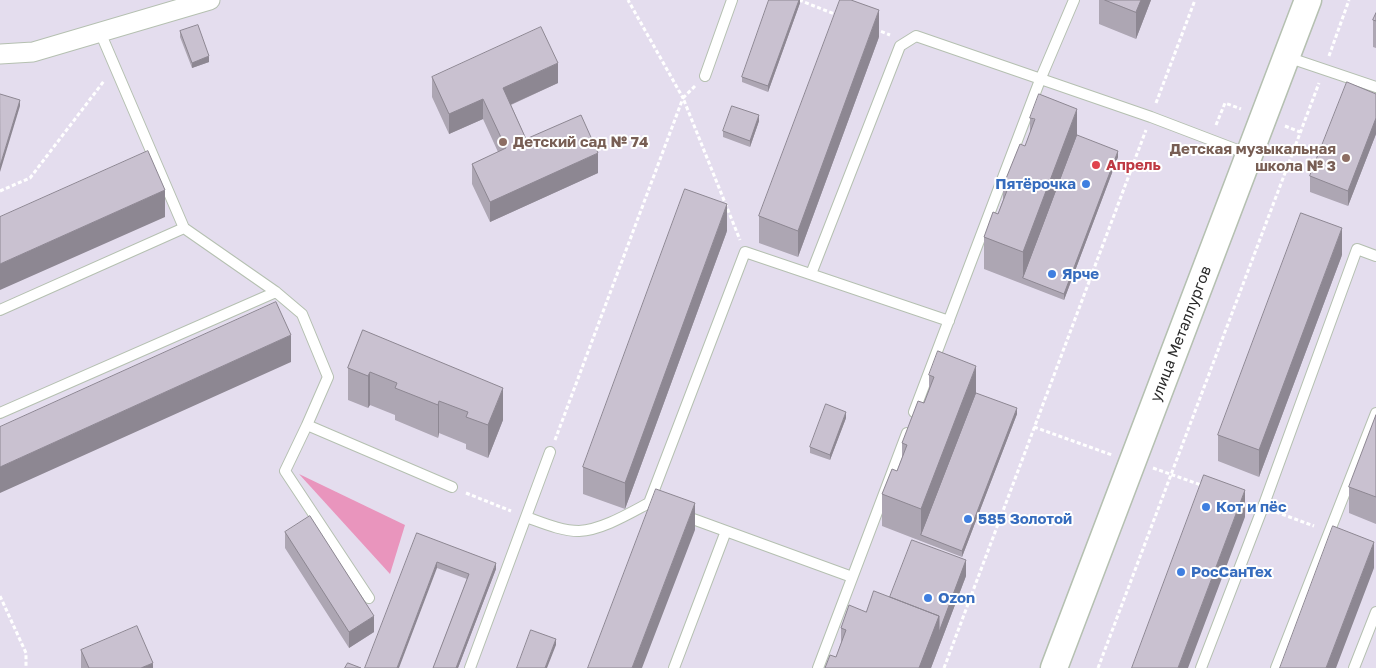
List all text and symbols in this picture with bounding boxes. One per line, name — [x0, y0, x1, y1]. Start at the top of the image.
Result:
place label: Детский сад № 74 — [513, 133, 648, 151]
marker: Детский сад № 74 — [497, 136, 509, 148]
place label: Детская музыкальная школа № 3 — [1170, 140, 1336, 175]
marker: Детская музыкальная школа № 3 — [1340, 152, 1352, 164]
place label: Апрель — [1106, 156, 1161, 174]
marker: Апрель — [1090, 159, 1102, 171]
place label: Пятёрочка — [995, 175, 1076, 193]
marker: Пятёрочка — [1080, 178, 1092, 190]
street label: улица Металлургов — [1147, 264, 1215, 404]
place label: Ярче — [1062, 265, 1099, 283]
marker: Ярче — [1046, 268, 1058, 280]
place label: Кот и пёс — [1216, 498, 1286, 516]
marker: Кот и пёс — [1200, 501, 1212, 513]
place label: 585 Золотой — [978, 510, 1072, 528]
marker: 585 Золотой — [962, 513, 974, 525]
place label: РосСанТех — [1191, 563, 1272, 581]
marker: РосСанТех — [1175, 566, 1187, 578]
place label: Ozon — [938, 589, 975, 607]
marker: Ozon — [922, 592, 934, 604]

